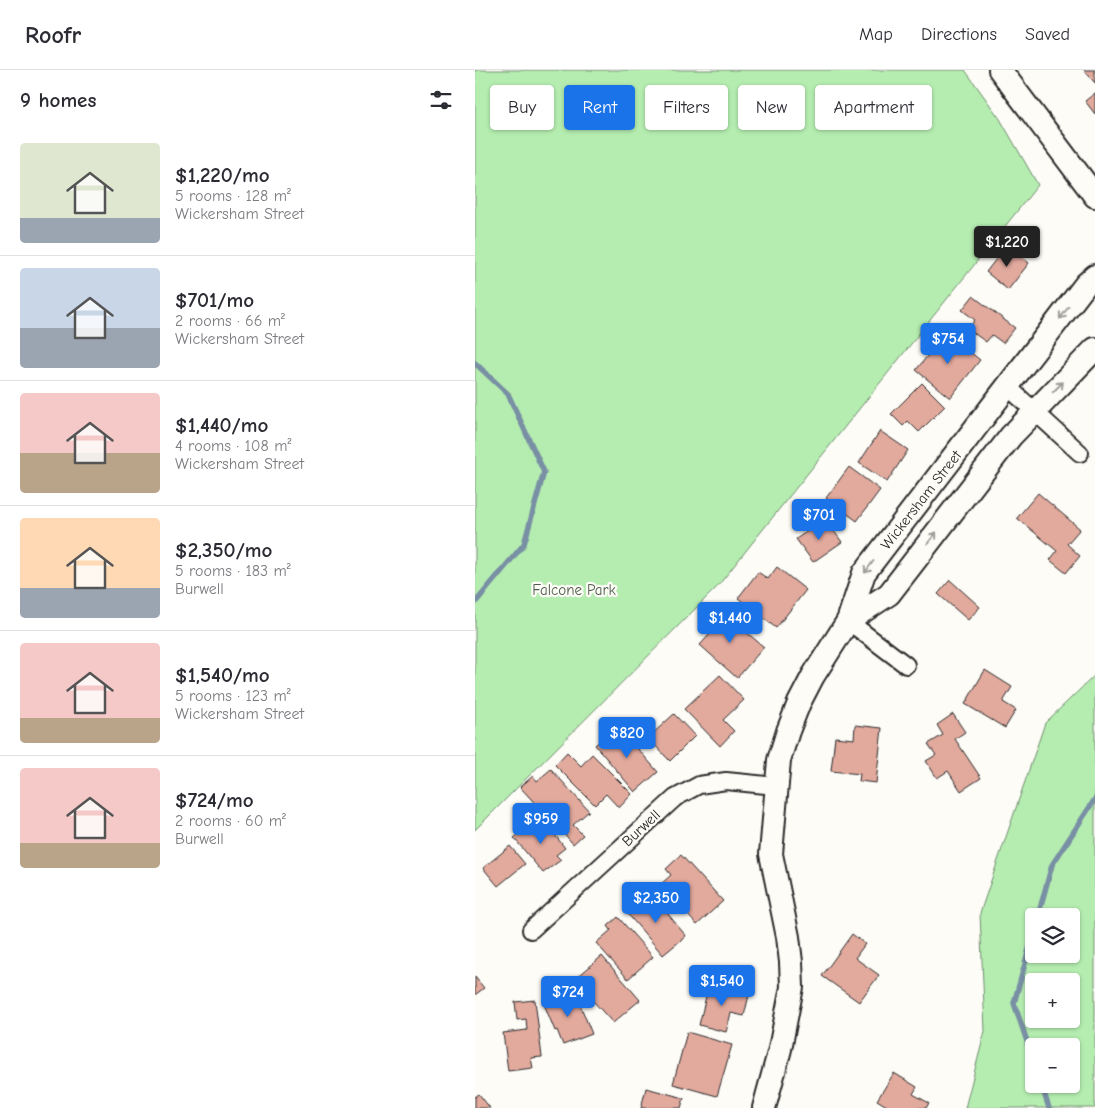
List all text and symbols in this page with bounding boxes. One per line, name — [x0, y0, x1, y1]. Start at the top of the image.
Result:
text: Roofr — [25, 21, 81, 49]
text: Map — [859, 24, 893, 45]
text: Directions — [921, 24, 997, 45]
text: Saved — [1025, 24, 1070, 45]
chip: Buy — [490, 85, 554, 130]
chip: Rent — [564, 85, 635, 130]
chip: Filters — [645, 85, 728, 130]
chip: New — [738, 85, 805, 130]
chip: Apartment — [815, 85, 932, 130]
icon: filters — [427, 86, 455, 114]
text: 9 homes — [20, 88, 96, 112]
icon: home — [60, 163, 120, 223]
text: $1,220/mo — [175, 163, 270, 187]
text: 5 rooms · 128 m² — [175, 187, 291, 205]
text: Wickersham Street — [175, 205, 304, 223]
pin: $1,220 — [966, 226, 1048, 268]
text: $1,220 — [985, 233, 1029, 251]
icon: home — [60, 288, 120, 348]
text: $701/mo — [175, 288, 254, 312]
one-way arrow — [1059, 306, 1069, 320]
text: 2 rooms · 66 m² — [175, 312, 285, 330]
pin: $754 — [918, 322, 978, 365]
text: Wickersham Street — [175, 330, 304, 348]
text: $754 — [932, 330, 964, 348]
one-way arrow — [1052, 380, 1064, 393]
icon: home — [60, 413, 120, 473]
text: $1,440/mo — [175, 413, 268, 437]
text: 4 rooms · 108 m² — [175, 437, 291, 455]
street label: Wickersham Street — [877, 446, 966, 553]
text: Wickersham Street — [175, 455, 304, 473]
pin: $701 — [789, 498, 849, 541]
text: $701 — [803, 506, 835, 524]
one-way arrow — [926, 532, 937, 545]
icon: home — [60, 538, 120, 598]
text: $2,350/mo — [175, 538, 272, 562]
one-way arrow — [864, 560, 874, 574]
text: 5 rooms · 183 m² — [175, 562, 291, 580]
text: Burwell — [175, 580, 224, 598]
park label: Falcone Park — [532, 581, 617, 599]
pin: $1,440 — [689, 602, 771, 644]
text: $1,440 — [708, 609, 752, 627]
icon: home — [60, 663, 120, 723]
text: $1,540/mo — [175, 663, 270, 687]
text: 5 rooms · 123 m² — [175, 687, 291, 705]
text: Wickersham Street — [175, 705, 304, 723]
pin: $820 — [597, 716, 657, 759]
text: $820 — [610, 724, 644, 742]
icon: home — [60, 788, 120, 848]
text: $724/mo — [175, 788, 254, 812]
pin: $959 — [511, 802, 571, 845]
street label: Burwell — [618, 806, 664, 850]
text: $959 — [524, 810, 558, 828]
text: 2 rooms · 60 m² — [175, 812, 286, 830]
text: Burwell — [175, 830, 224, 848]
pin: $2,350 — [615, 882, 697, 924]
text: $2,350 — [633, 889, 679, 907]
map controls — [1025, 908, 1080, 1093]
button: layers — [1025, 908, 1080, 963]
pin: $1,540 — [681, 964, 763, 1007]
text: $1,540 — [700, 972, 744, 990]
button: + — [1025, 973, 1080, 1028]
pin: $724 — [538, 976, 598, 1018]
text: $724 — [552, 983, 584, 1001]
button: − — [1025, 1038, 1080, 1093]

